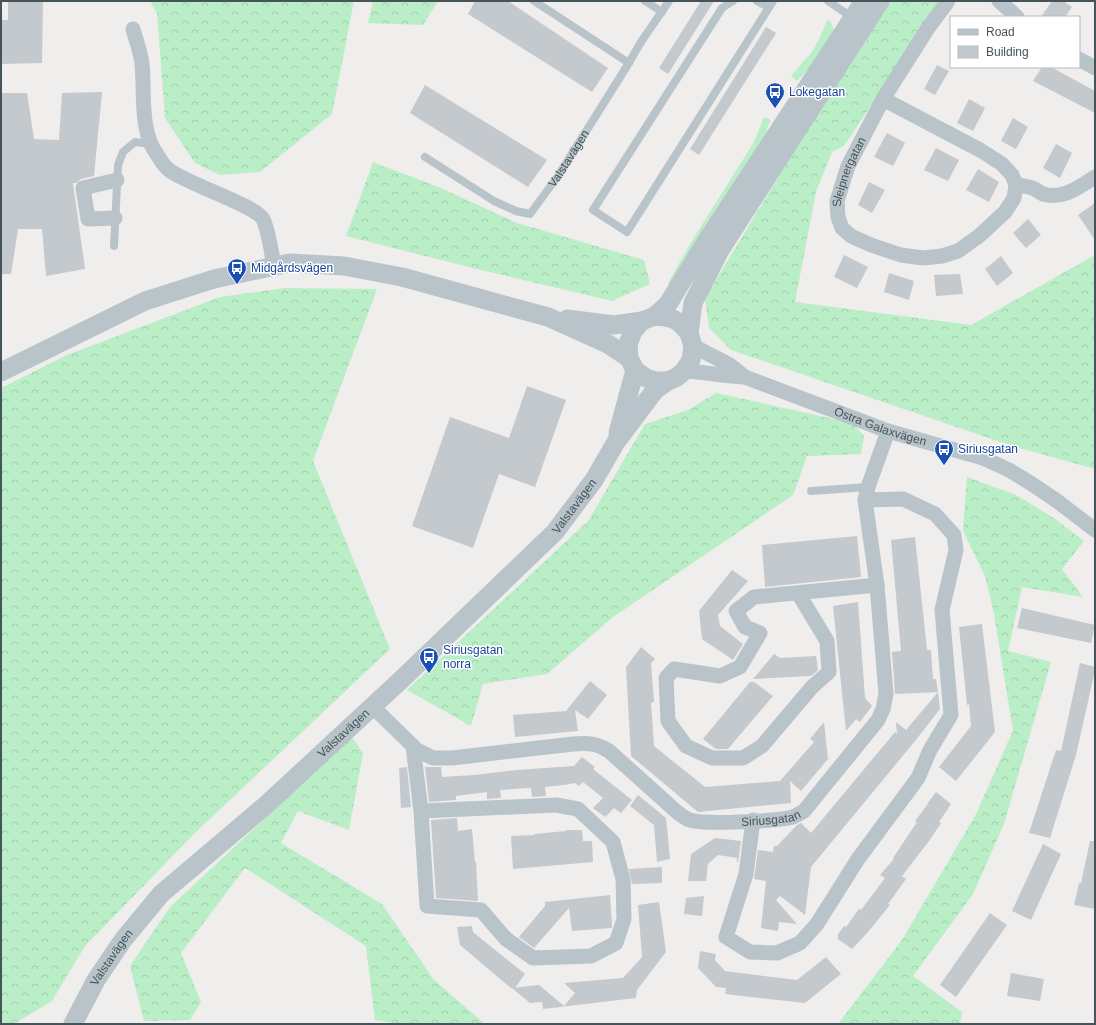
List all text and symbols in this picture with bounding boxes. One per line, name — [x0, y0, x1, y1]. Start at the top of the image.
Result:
legend — [950, 16, 1080, 68]
text: Road — [986, 25, 1015, 39]
text: Building — [986, 45, 1029, 59]
bus stop icon: Lokegatan — [764, 81, 786, 109]
place label: Lokegatan — [789, 85, 845, 99]
street label: Valstavägen — [545, 127, 592, 190]
street label: Sleipnergatan — [830, 135, 869, 207]
bus stop icon: Midgårdsvägen — [226, 257, 248, 285]
place label: Midgårdsvägen — [251, 261, 333, 275]
street label: Östra Galaxvägen — [832, 404, 928, 449]
bus stop icon: Siriusgatan — [933, 438, 955, 466]
place label: Siriusgatan — [958, 442, 1018, 456]
street label: Valstavägen — [549, 476, 600, 537]
place label: Siriusgatan norra — [443, 643, 503, 671]
bus stop icon: Siriusgatan norra — [418, 646, 440, 674]
street label: Valstavägen — [315, 706, 372, 760]
street label: Siriusgatan — [741, 807, 803, 829]
street label: Valstavägen — [87, 927, 136, 988]

